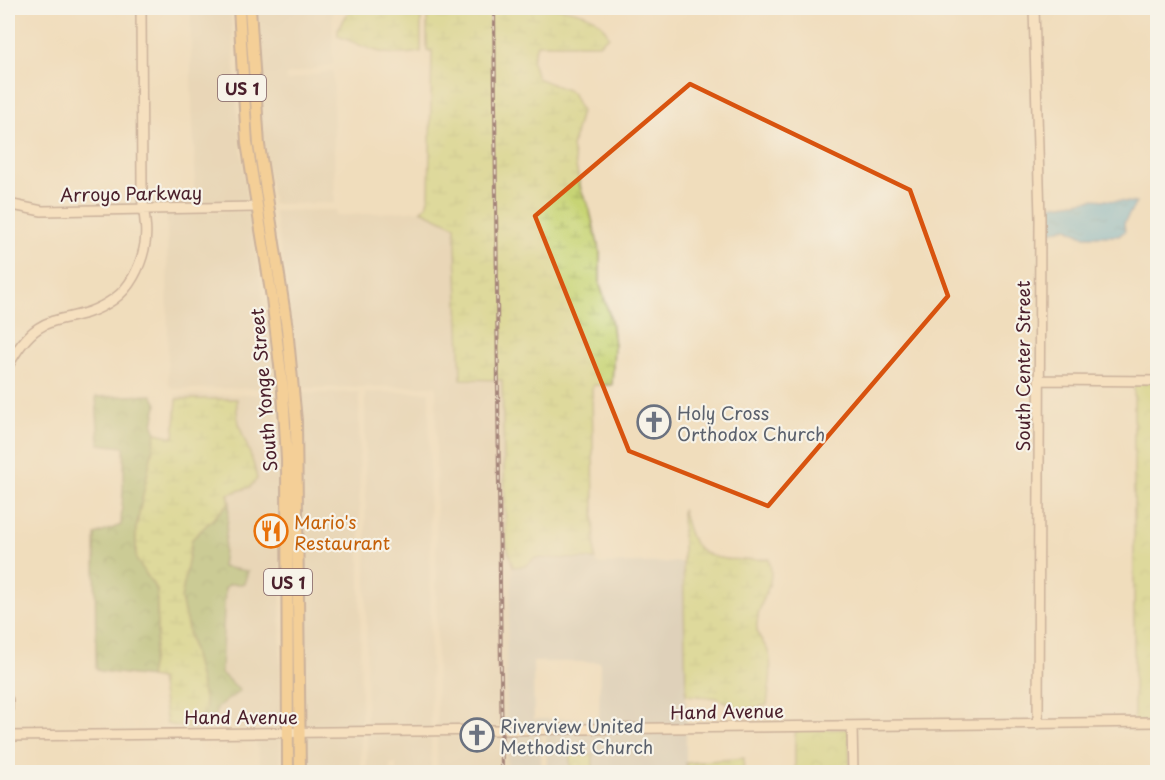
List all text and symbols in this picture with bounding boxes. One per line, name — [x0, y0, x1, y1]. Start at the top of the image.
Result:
road number: US 1 — [218, 75, 266, 101]
street label: Arroyo Parkway — [60, 178, 202, 208]
street label: South Center Street — [1009, 280, 1036, 452]
street label: South Yonge Street — [242, 307, 284, 473]
place label: Holy Cross Orthodox Church — [677, 399, 825, 447]
church icon: Holy Cross Orthodox Church — [636, 404, 672, 440]
place label: Mario's Restaurant — [294, 508, 390, 556]
restaurant icon: Mario's Restaurant — [253, 513, 289, 549]
road number: US 1 — [264, 569, 312, 595]
street label: Hand Avenue — [670, 697, 784, 725]
street label: Hand Avenue — [184, 703, 298, 730]
place label: Riverview United Methodist Church — [500, 712, 653, 760]
church icon: Riverview United Methodist Church — [459, 717, 495, 753]

